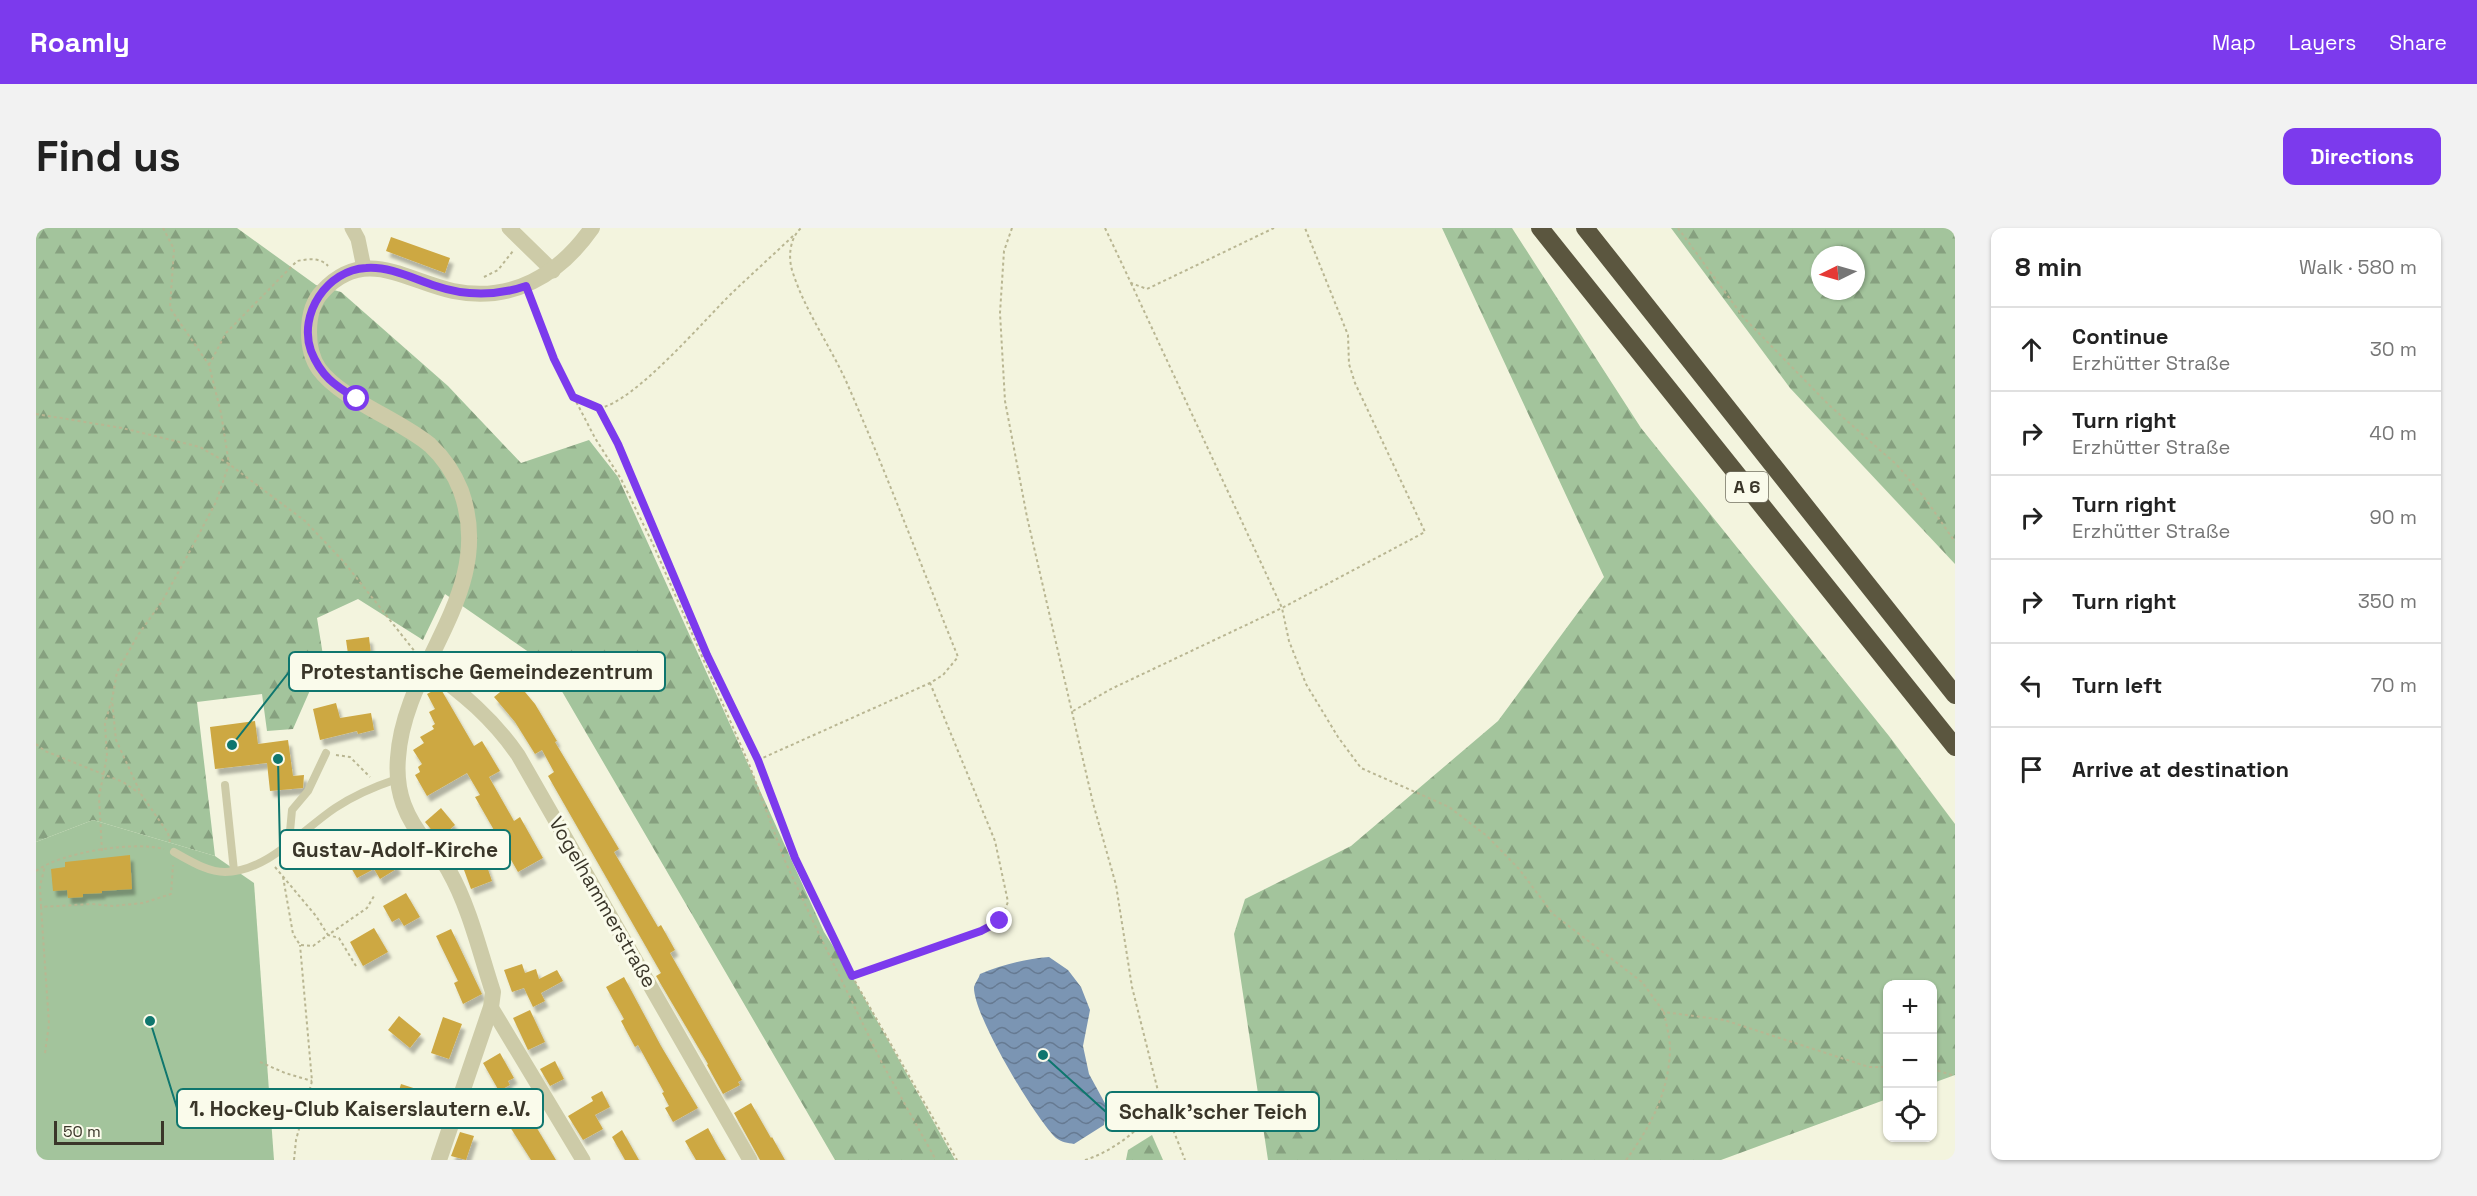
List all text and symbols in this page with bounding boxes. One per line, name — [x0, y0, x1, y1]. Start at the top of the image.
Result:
text: Roamly — [30, 24, 130, 60]
text: Map — [2212, 29, 2256, 56]
text: Layers — [2289, 29, 2356, 56]
text: Share — [2389, 29, 2447, 56]
button: Directions — [2283, 128, 2441, 185]
text: Find us — [36, 130, 181, 183]
north arrow — [1811, 246, 1865, 300]
text: 8 min — [2015, 250, 2082, 284]
text: Walk · 580 m — [2299, 254, 2417, 280]
text: Continue — [2072, 322, 2168, 350]
icon: ahead — [2015, 333, 2048, 366]
text: 30 m — [2370, 336, 2417, 362]
text: Erzhütter Straße — [2072, 350, 2230, 376]
route start — [343, 385, 369, 411]
text: Turn right — [2072, 406, 2177, 434]
icon: right — [2015, 417, 2048, 450]
text: 40 m — [2369, 420, 2417, 446]
text: Erzhütter Straße — [2072, 434, 2230, 460]
road number: A 6 — [1726, 472, 1768, 502]
text: Turn right — [2072, 490, 2177, 518]
icon: right — [2015, 501, 2048, 534]
text: 90 m — [2370, 504, 2417, 530]
text: Erzhütter Straße — [2072, 518, 2230, 544]
icon: right — [2015, 585, 2048, 618]
text: Turn right — [2072, 587, 2177, 615]
text: 350 m — [2358, 588, 2417, 614]
callout: Protestantische Gemeindezentrum — [289, 652, 665, 691]
text: Protestantische Gemeindezentrum — [301, 658, 653, 685]
icon: left — [2015, 669, 2048, 702]
text: Turn left — [2072, 671, 2162, 699]
text: 70 m — [2371, 672, 2417, 698]
icon: arrive — [2015, 753, 2048, 786]
text: Arrive at destination — [2072, 755, 2289, 783]
street label: Vogelhammerstraße — [543, 812, 663, 992]
callout: Gustav-Adolf-Kirche — [280, 830, 510, 869]
text: Gustav-Adolf-Kirche — [292, 836, 498, 863]
route end — [986, 907, 1012, 933]
map controls — [1883, 980, 1937, 1142]
button: + — [1883, 980, 1937, 1034]
button: − — [1883, 1034, 1937, 1088]
button: locate — [1883, 1088, 1937, 1142]
callout: 1. Hockey-Club Kaiserslautern e.V. — [177, 1089, 543, 1128]
callout: Schalk'scher Teich — [1106, 1092, 1319, 1131]
text: 1. Hockey-Club Kaiserslautern e.V. — [189, 1095, 531, 1122]
text: Schalk'scher Teich — [1119, 1098, 1307, 1125]
scale bar — [54, 1118, 164, 1146]
text: 50 m — [63, 1121, 101, 1142]

